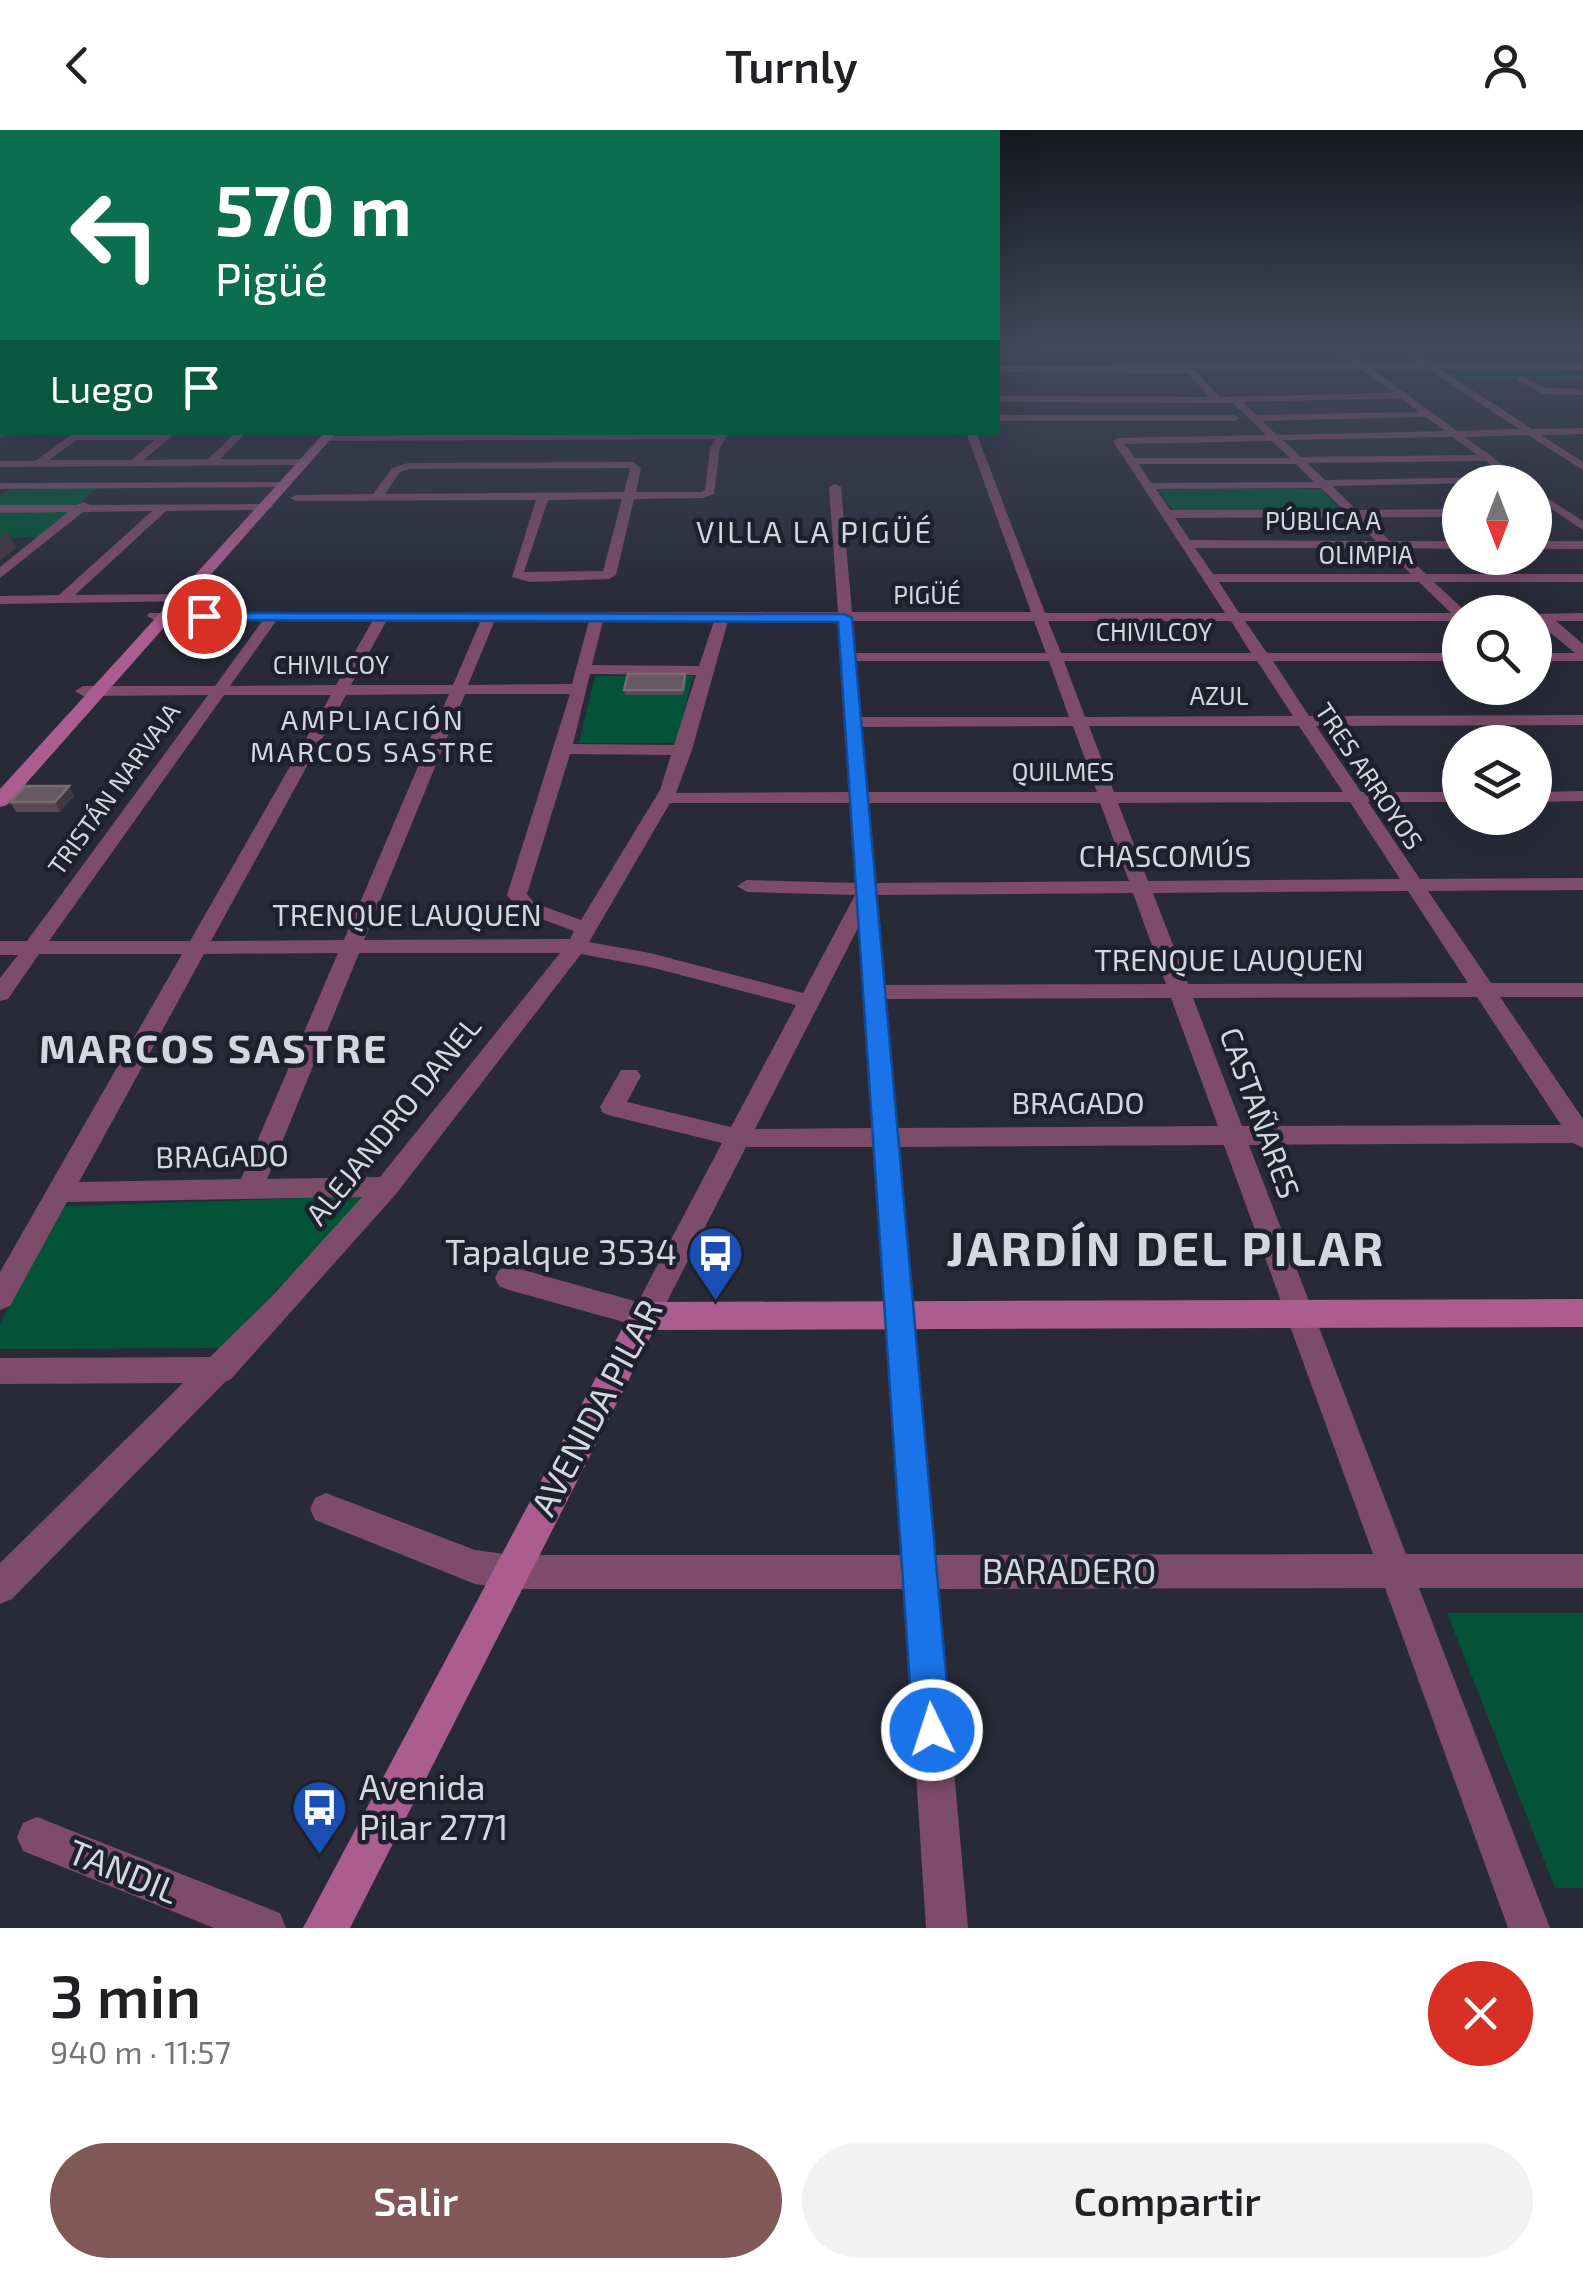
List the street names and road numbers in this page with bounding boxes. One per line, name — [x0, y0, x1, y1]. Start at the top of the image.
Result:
street label: PÚBLICA A — [1265, 505, 1381, 535]
street label: OLIMPIA — [1319, 539, 1414, 569]
street label: PIGÜÉ — [893, 579, 961, 609]
street label: CHIVILCOY — [1096, 616, 1212, 646]
street label: CHIVILCOY — [273, 649, 389, 679]
street label: AZUL — [1189, 680, 1249, 710]
street label: TRISTÁN NARVAJA — [41, 696, 186, 880]
street label: TRES ARROYOS — [1310, 696, 1430, 854]
street label: QUILMES — [1012, 756, 1114, 786]
street label: CHASCOMÚS — [1079, 837, 1251, 873]
street label: TRENQUE LAUQUEN — [272, 896, 542, 932]
street label: TRENQUE LAUQUEN — [1094, 941, 1364, 977]
street label: ALEJANDRO DANEL — [297, 1008, 488, 1231]
street label: CASTAÑARES — [1213, 1022, 1308, 1203]
street label: BRAGADO — [1011, 1084, 1145, 1120]
street label: BRAGADO — [155, 1136, 289, 1174]
street label: AVENIDA PILAR — [521, 1292, 670, 1522]
street label: BARADERO — [982, 1549, 1156, 1591]
street label: TANDIL — [63, 1829, 185, 1911]

